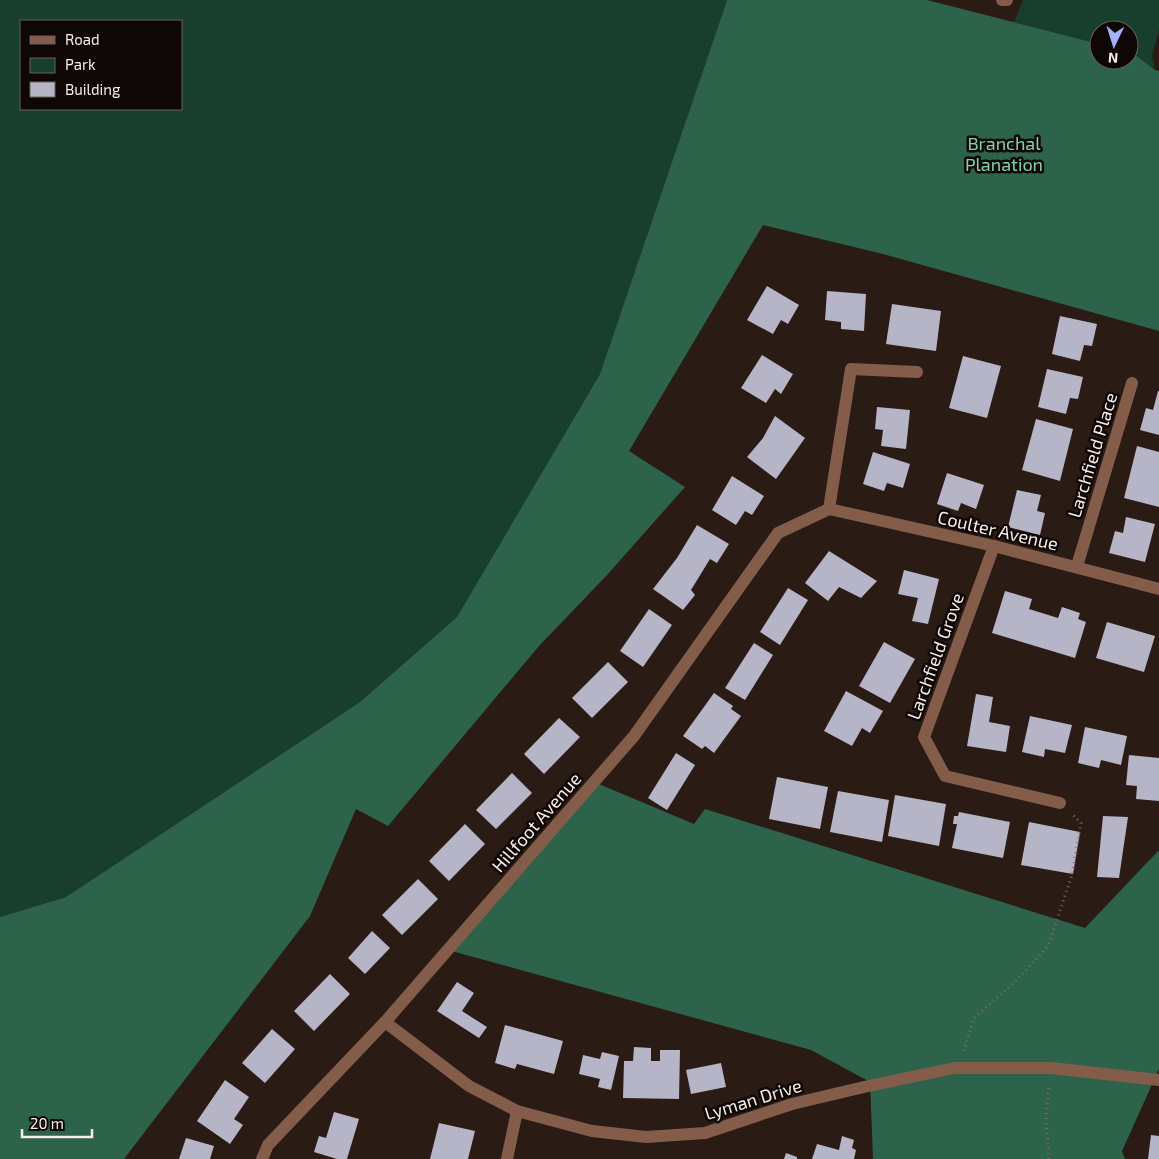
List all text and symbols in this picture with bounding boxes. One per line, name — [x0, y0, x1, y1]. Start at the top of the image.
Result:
legend — [20, 20, 182, 110]
north arrow — [1089, 20, 1139, 70]
text: Road — [65, 30, 100, 48]
text: N — [1107, 50, 1119, 67]
text: Park — [65, 55, 96, 73]
text: Building — [65, 80, 121, 98]
park label: Branchal Planation — [965, 132, 1043, 175]
street label: Larchfield Place — [1063, 390, 1121, 520]
street label: Coulter Avenue — [935, 505, 1061, 555]
street label: Larchfield Grove — [902, 590, 968, 722]
street label: Hillfoot Avenue — [487, 768, 585, 876]
street label: Lyman Drive — [702, 1074, 804, 1124]
scale bar — [22, 1106, 92, 1138]
text: 20 m — [30, 1114, 64, 1132]

